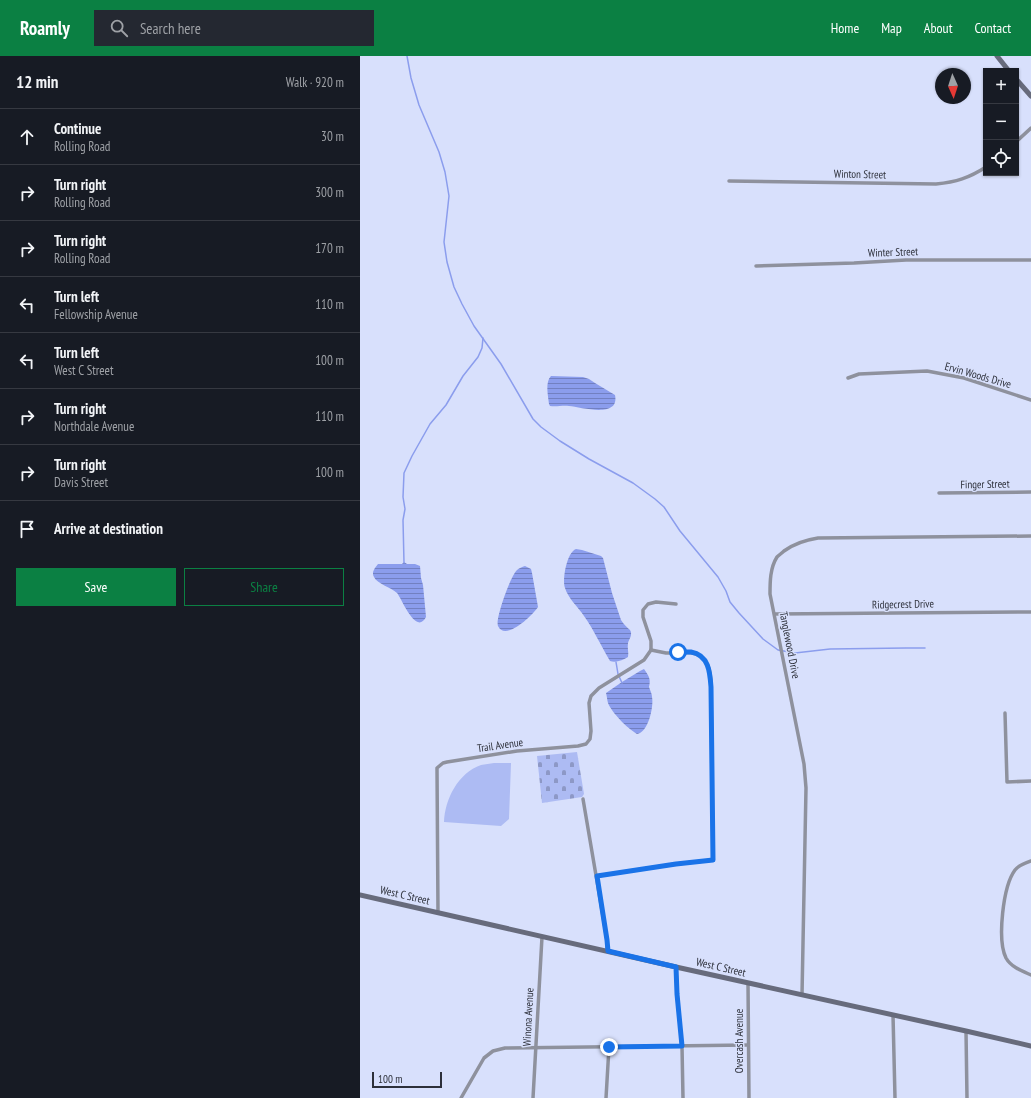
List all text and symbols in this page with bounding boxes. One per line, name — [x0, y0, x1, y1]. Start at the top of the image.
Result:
search box — [94, 10, 374, 46]
text: Roamly — [20, 16, 70, 40]
icon: search — [108, 17, 130, 39]
text: Search here — [140, 19, 201, 38]
text: Home — [831, 19, 859, 37]
text: Map — [881, 19, 902, 37]
text: About — [924, 19, 953, 37]
text: Contact — [975, 19, 1011, 37]
north arrow — [935, 68, 971, 104]
map controls — [983, 68, 1019, 176]
button: + — [983, 68, 1019, 104]
text: 12 min — [16, 71, 58, 93]
text: Walk · 920 m — [286, 74, 344, 91]
button: − — [983, 104, 1019, 140]
text: Continue — [54, 119, 101, 138]
icon: ahead — [16, 126, 38, 148]
text: 30 m — [321, 128, 344, 145]
text: Rolling Road — [54, 138, 111, 155]
button: locate — [983, 140, 1019, 176]
street label: Winton Street — [834, 167, 886, 181]
text: Turn right — [54, 175, 106, 194]
icon: right — [16, 182, 38, 204]
text: 300 m — [315, 184, 344, 201]
text: Rolling Road — [54, 194, 111, 211]
text: Turn right — [54, 231, 106, 250]
icon: right — [16, 238, 38, 260]
text: 170 m — [315, 240, 344, 257]
street label: Winter Street — [868, 244, 918, 260]
text: Rolling Road — [54, 250, 111, 267]
text: Turn left — [54, 287, 99, 306]
icon: left — [16, 294, 38, 316]
text: 110 m — [315, 296, 344, 313]
text: Fellowship Avenue — [54, 306, 138, 323]
text: Turn left — [54, 343, 99, 362]
icon: left — [16, 350, 38, 372]
text: 100 m — [315, 352, 344, 369]
street label: Ervin Woods Drive — [943, 359, 1013, 391]
text: West C Street — [54, 362, 114, 379]
text: Turn right — [54, 399, 106, 418]
icon: right — [16, 406, 38, 428]
text: 110 m — [315, 408, 344, 425]
text: Northdale Avenue — [54, 418, 134, 435]
text: Turn right — [54, 455, 106, 474]
icon: right — [16, 462, 38, 484]
text: 100 m — [315, 464, 344, 481]
text: Davis Street — [54, 474, 108, 491]
street label: Finger Street — [960, 477, 1010, 491]
icon: arrive — [16, 518, 38, 540]
text: Arrive at destination — [54, 519, 163, 538]
button: Save — [16, 568, 176, 606]
button: Share — [184, 568, 344, 606]
street label: Ridgecrest Drive — [872, 596, 935, 612]
street label: Tanglewood Drive — [777, 610, 803, 680]
route start — [669, 643, 687, 661]
street label: Trail Avenue — [476, 735, 524, 755]
street label: West C Street — [379, 883, 431, 907]
street label: West C Street — [695, 955, 747, 979]
street label: Winona Avenue — [519, 987, 537, 1047]
street label: Overcash Avenue — [732, 1008, 746, 1073]
route end — [600, 1038, 618, 1056]
scale bar — [372, 1070, 442, 1089]
text: 100 m — [378, 1072, 402, 1086]

